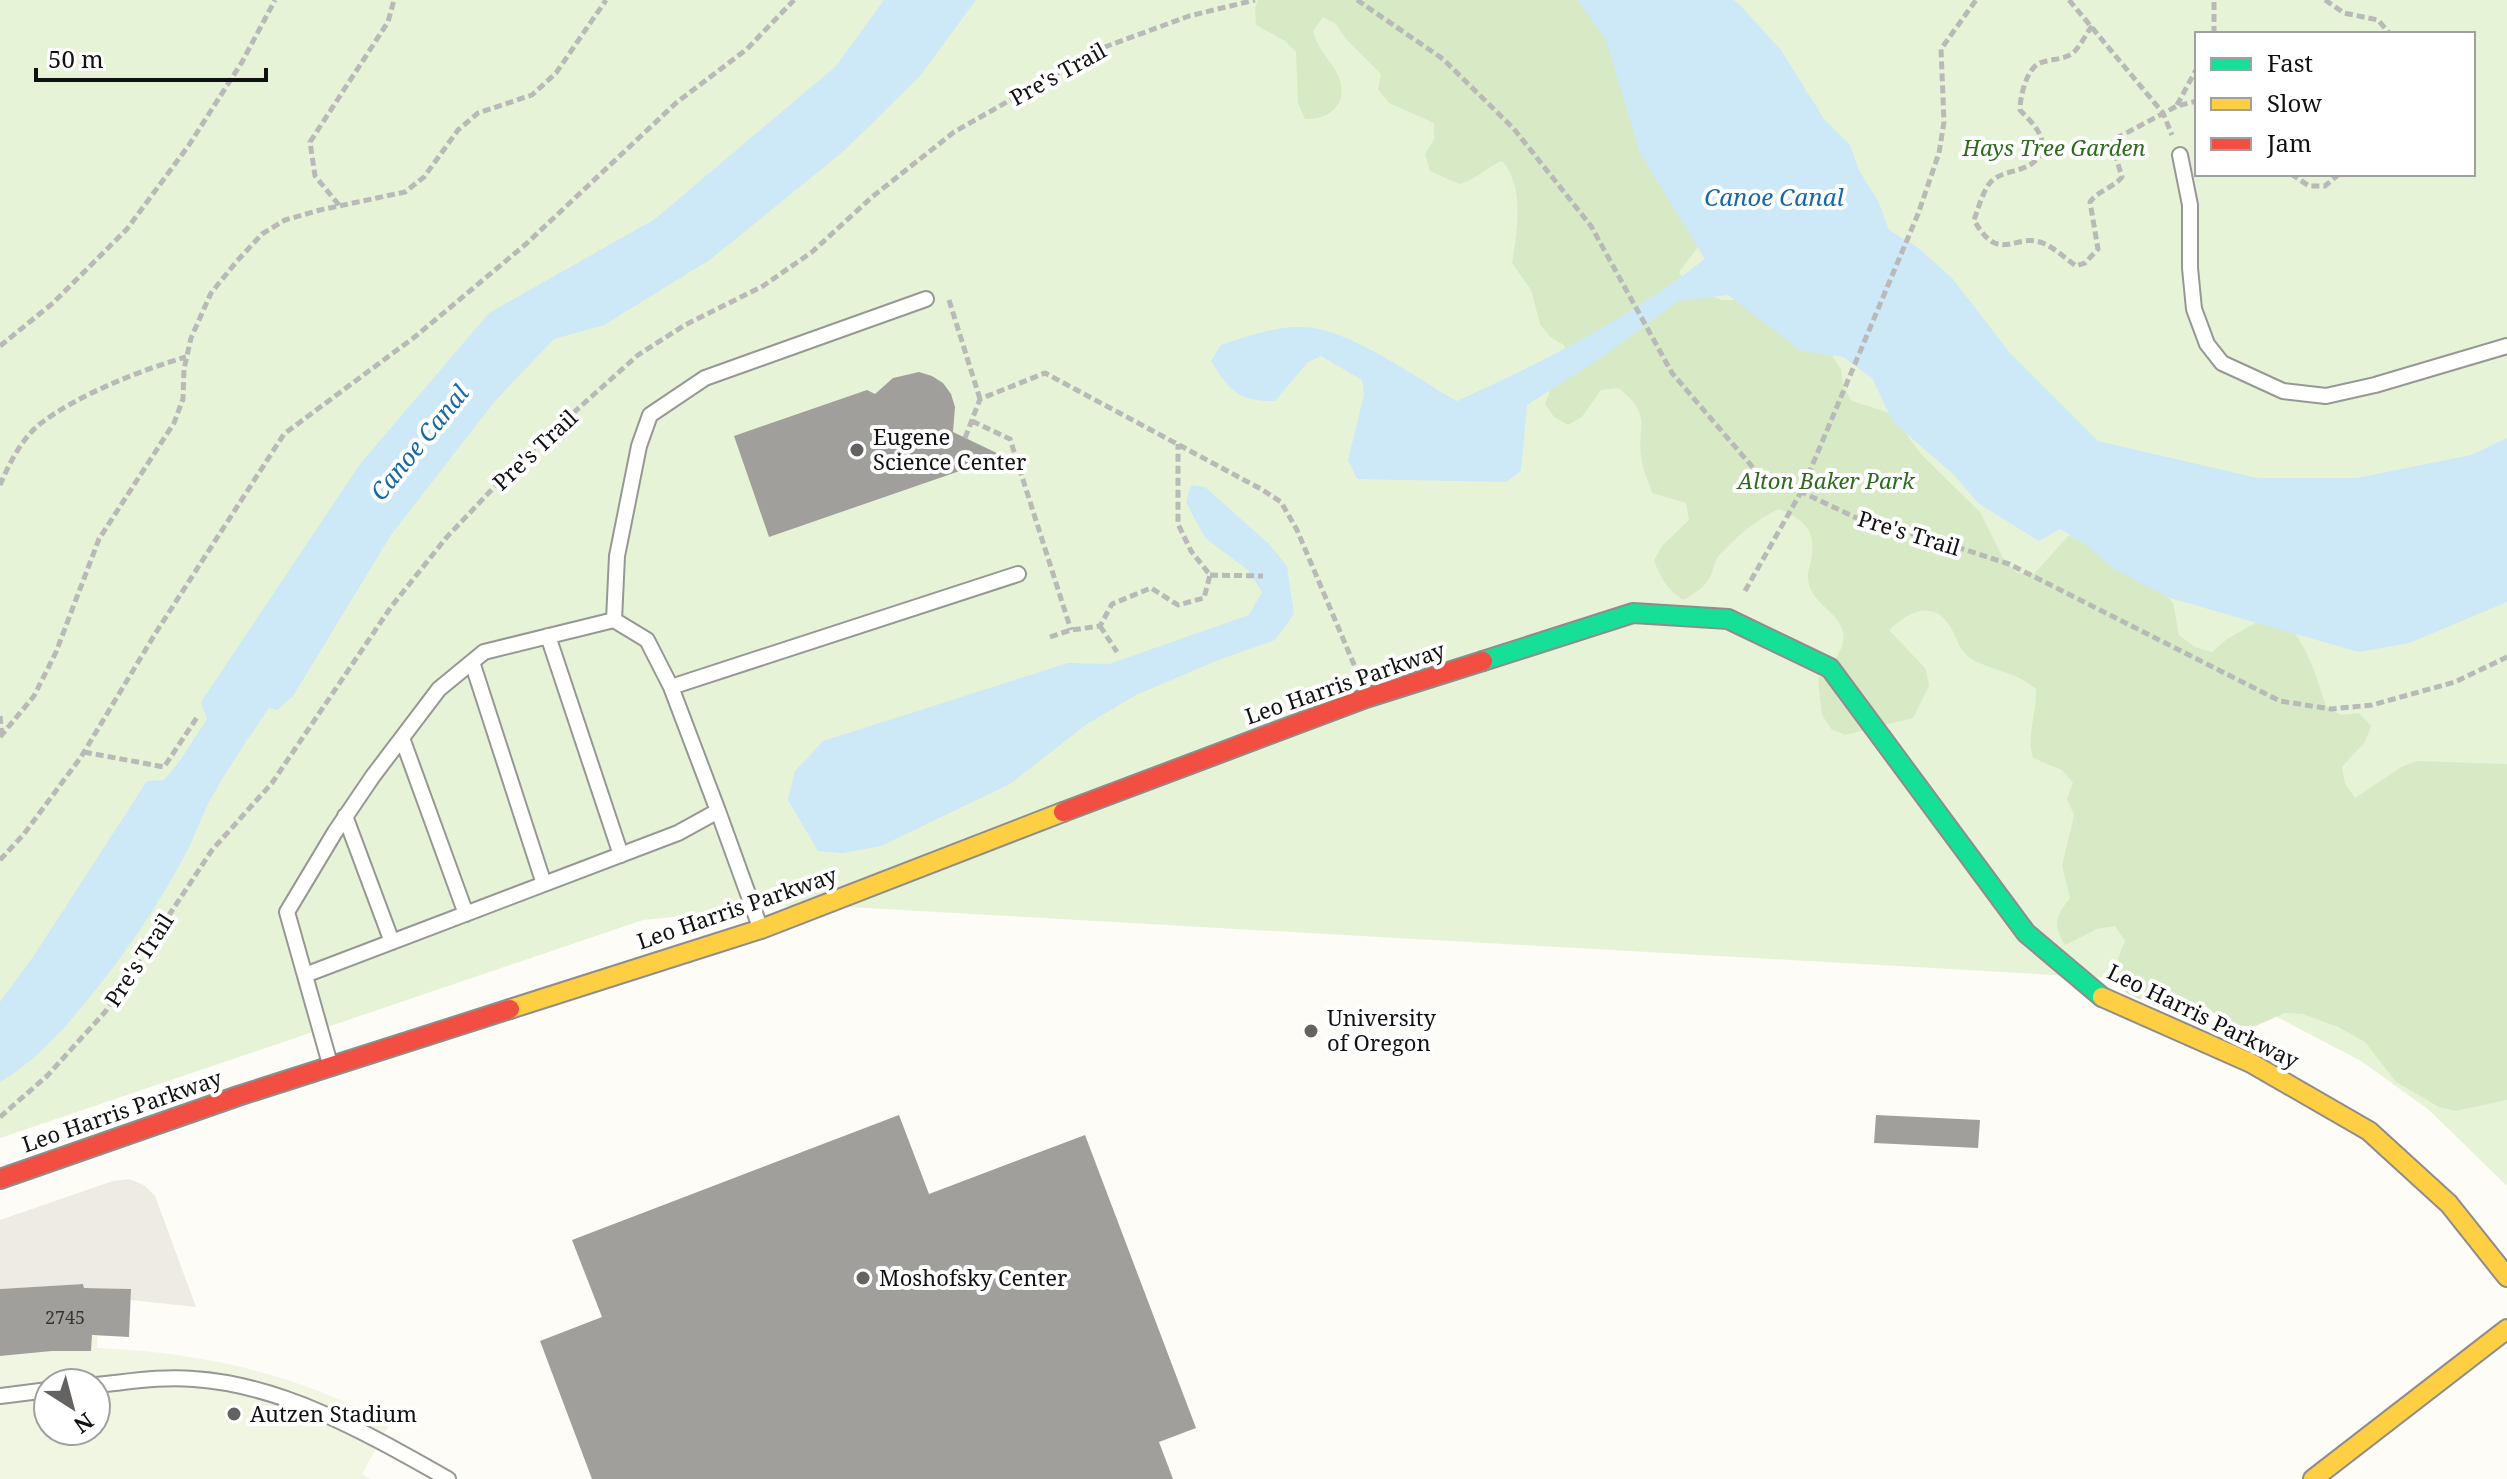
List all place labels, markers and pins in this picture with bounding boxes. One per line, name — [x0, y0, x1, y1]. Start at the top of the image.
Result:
place label: Eugene Science Center — [873, 421, 1027, 476]
marker: Eugene Science Center — [848, 441, 866, 459]
place label: University of Oregon — [1327, 1002, 1437, 1057]
marker: University of Oregon — [1302, 1022, 1320, 1040]
place label: Moshofsky Center — [879, 1262, 1068, 1292]
marker: Moshofsky Center — [854, 1269, 872, 1287]
place label: Autzen Stadium — [250, 1398, 417, 1428]
marker: Autzen Stadium — [225, 1405, 243, 1423]

